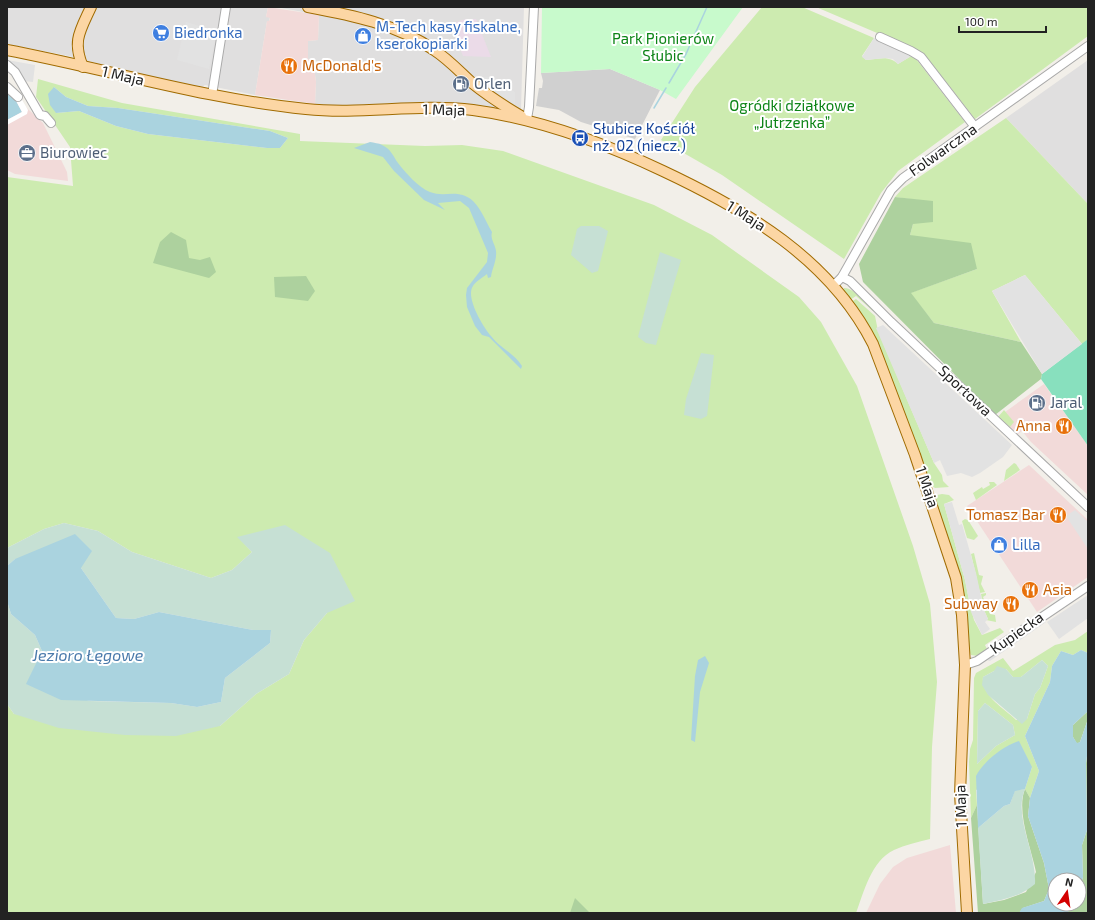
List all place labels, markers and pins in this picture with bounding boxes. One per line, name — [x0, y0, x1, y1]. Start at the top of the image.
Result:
place label: M-Tech kasy fiskalne, kserokopiarki — [376, 17, 521, 52]
supermarket icon: Biedronka — [151, 23, 171, 43]
place label: Biedronka — [174, 23, 243, 41]
shop icon: M-Tech kasy fiskalne, kserokopiarki — [353, 26, 373, 46]
restaurant icon: McDonald's — [279, 56, 299, 76]
place label: McDonald's — [302, 56, 382, 74]
fuel station icon: Orlen — [451, 74, 471, 94]
place label: Orlen — [474, 74, 511, 92]
place label: Słubice Kościół nż. 02 (niecz.) — [593, 119, 695, 154]
bus stop icon: Słubice Kościół nż. 02 (niecz.) — [570, 128, 590, 148]
office icon: Biurowiec — [17, 143, 37, 163]
place label: Biurowiec — [40, 143, 107, 161]
fuel station icon: Jaral — [1027, 393, 1047, 413]
place label: Jaral — [1050, 393, 1083, 411]
place label: Anna — [1016, 416, 1051, 434]
restaurant icon: Anna — [1054, 416, 1074, 436]
place label: Tomasz Bar — [966, 505, 1045, 523]
restaurant icon: Tomasz Bar — [1048, 505, 1068, 525]
shop icon: Lilla — [989, 535, 1009, 555]
place label: Lilla — [1012, 535, 1041, 553]
restaurant icon: Asia — [1020, 580, 1040, 600]
place label: Asia — [1043, 580, 1072, 598]
place label: Subway — [944, 594, 998, 612]
restaurant icon: Subway — [1001, 594, 1021, 614]

